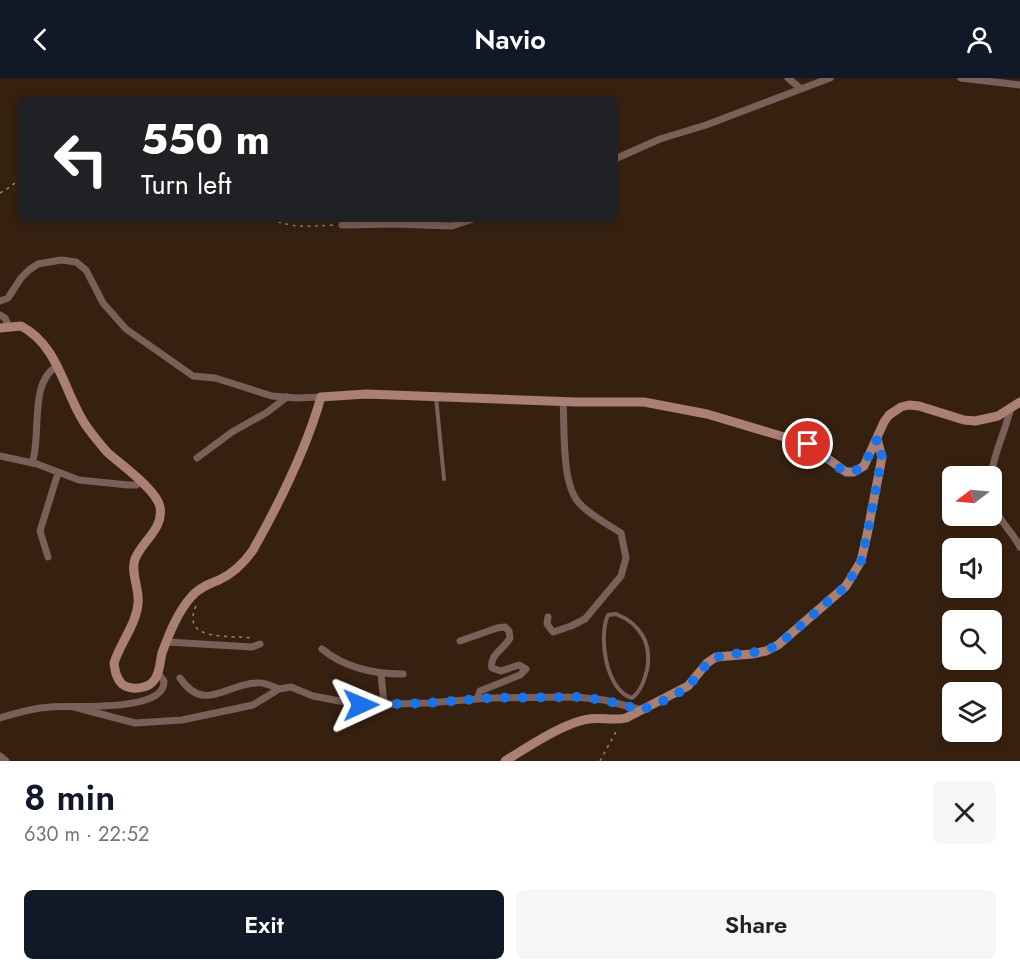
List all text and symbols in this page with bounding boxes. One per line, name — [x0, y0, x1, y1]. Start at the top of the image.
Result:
text: Navio — [474, 20, 546, 59]
icon: back — [24, 23, 57, 56]
icon: person — [963, 23, 996, 56]
text: 550 m — [141, 109, 270, 170]
icon: left — [42, 120, 120, 198]
text: Turn left — [141, 165, 231, 204]
pin — [782, 418, 833, 469]
icon: arrive — [791, 427, 824, 460]
north arrow — [942, 466, 1002, 526]
map controls — [942, 466, 1002, 742]
button: sound — [942, 538, 1002, 598]
button: search — [942, 610, 1002, 670]
position arrow — [329, 673, 393, 737]
button: layers — [942, 682, 1002, 742]
text: 8 min — [24, 771, 115, 823]
button: close — [933, 781, 996, 844]
text: 630 m · 22:52 — [24, 820, 149, 849]
button: Exit — [24, 890, 504, 959]
button: Share — [516, 890, 996, 959]

